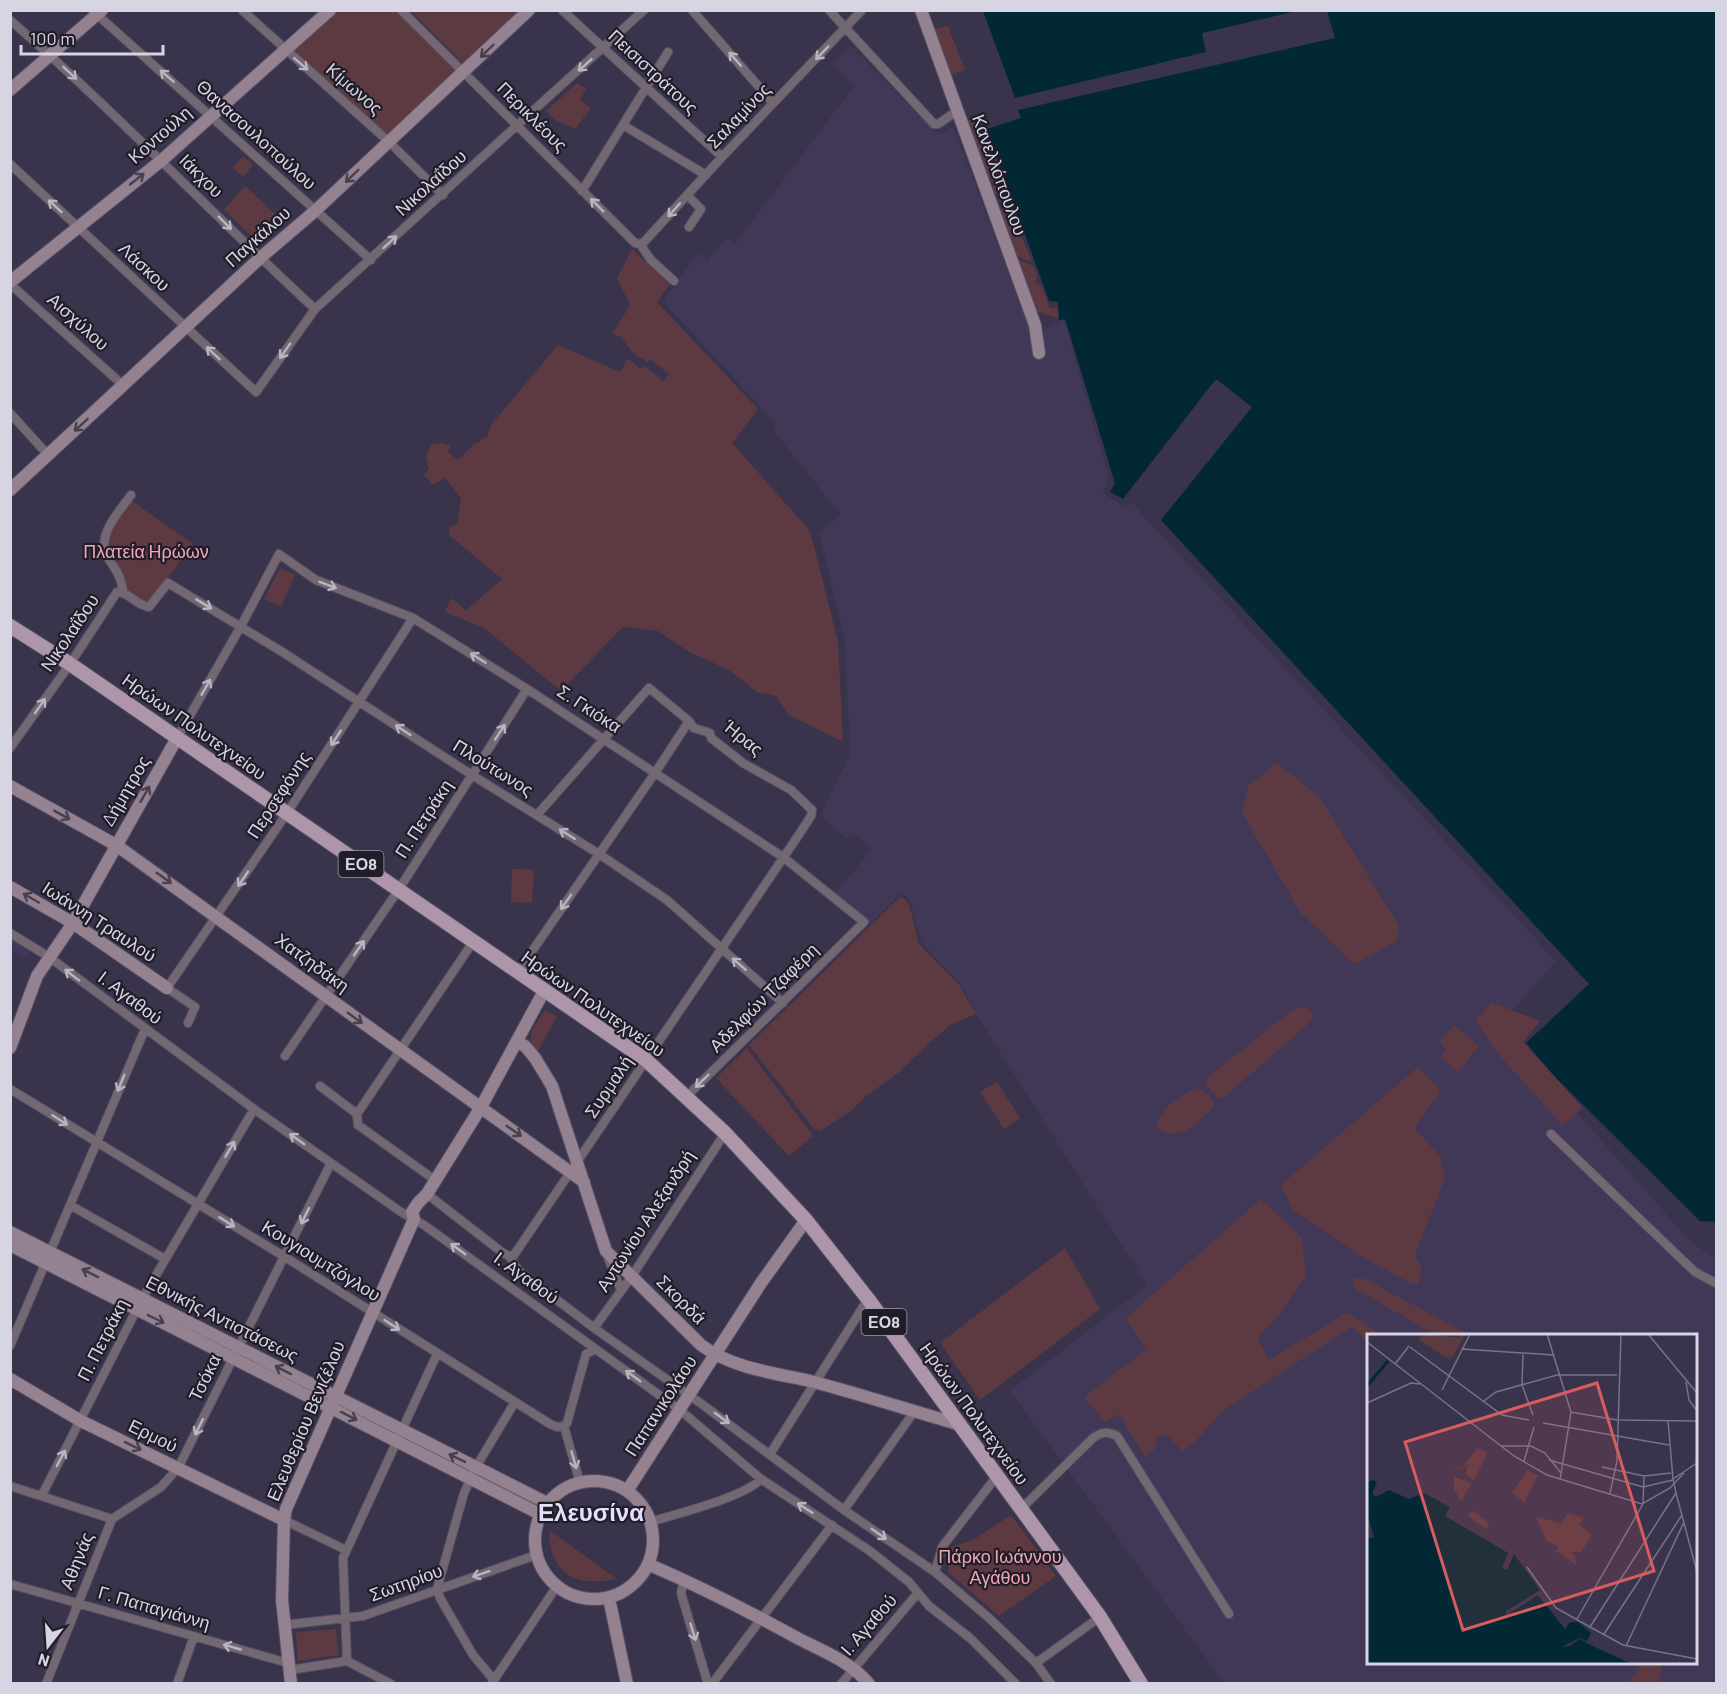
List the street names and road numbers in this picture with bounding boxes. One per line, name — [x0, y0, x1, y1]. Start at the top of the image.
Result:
street label: Πεισιστράτους — [604, 24, 703, 119]
street label: Κίμωνος — [322, 58, 388, 119]
street label: Θανασουλοπούλου — [192, 75, 321, 194]
street label: Περικλέους — [493, 77, 572, 156]
street label: Σαλαμίνος — [702, 78, 775, 153]
street label: Κοντούλη — [123, 101, 195, 168]
street label: Κανελλόπουλου — [968, 111, 1032, 238]
street label: Νικολαΐδου — [390, 144, 471, 220]
street label: Ιάκχου — [175, 149, 228, 202]
street label: Παγκάλου — [220, 201, 294, 271]
street label: Λάσκου — [114, 237, 175, 296]
street label: Αισχύλου — [43, 288, 114, 355]
street label: Νικολαΐδου — [35, 590, 103, 675]
street label: Ηρώων Πολυτεχνείου — [118, 668, 271, 784]
street label: Σ. Γκιόκα — [553, 679, 626, 737]
street label: Ήρας — [719, 714, 768, 760]
street label: Πλούτωνος — [449, 734, 538, 801]
street label: Περσεφόνης — [242, 746, 315, 842]
street label: Δήμητρος — [96, 751, 154, 830]
street label: Π. Πετράκη — [390, 775, 457, 862]
road number: ΕΟ8 — [338, 851, 384, 877]
street label: Ιωάννη Τραυλού — [39, 876, 161, 966]
street label: Χατζηδάκη — [271, 928, 354, 996]
street label: Αδελφών Τζαφέρη — [704, 938, 822, 1056]
street label: Ηρώων Πολυτεχνείου — [517, 945, 670, 1061]
street label: Ι. Αγαθού — [94, 966, 167, 1028]
street label: Συρμαλή — [579, 1051, 637, 1122]
street label: Αντωνίου Αλεξανδρή — [591, 1146, 699, 1295]
street label: Κουγιουμτζόγλου — [258, 1215, 385, 1305]
street label: Ι. Αγαθού — [490, 1246, 563, 1308]
street label: Εθνικής Αντιστάσεως — [142, 1270, 303, 1366]
street label: Σκορδά — [653, 1270, 711, 1328]
street label: Π. Πετράκη — [72, 1295, 132, 1384]
road number: ΕΟ8 — [862, 1309, 906, 1335]
street label: Ελευθερίου Βενιζέλου — [261, 1337, 349, 1504]
street label: Ηρώων Πολυτεχνείου — [916, 1338, 1034, 1489]
street label: Τσόκα — [183, 1351, 225, 1405]
street label: Παπανικολάου — [619, 1351, 701, 1460]
street label: Ερμού — [125, 1414, 182, 1456]
street label: Αθηνάς — [55, 1528, 98, 1593]
street label: Σωτηρίου — [366, 1559, 445, 1605]
street label: Γ. Παπαγιάννη — [96, 1581, 213, 1634]
street label: Ι. Αγαθού — [835, 1589, 901, 1660]

